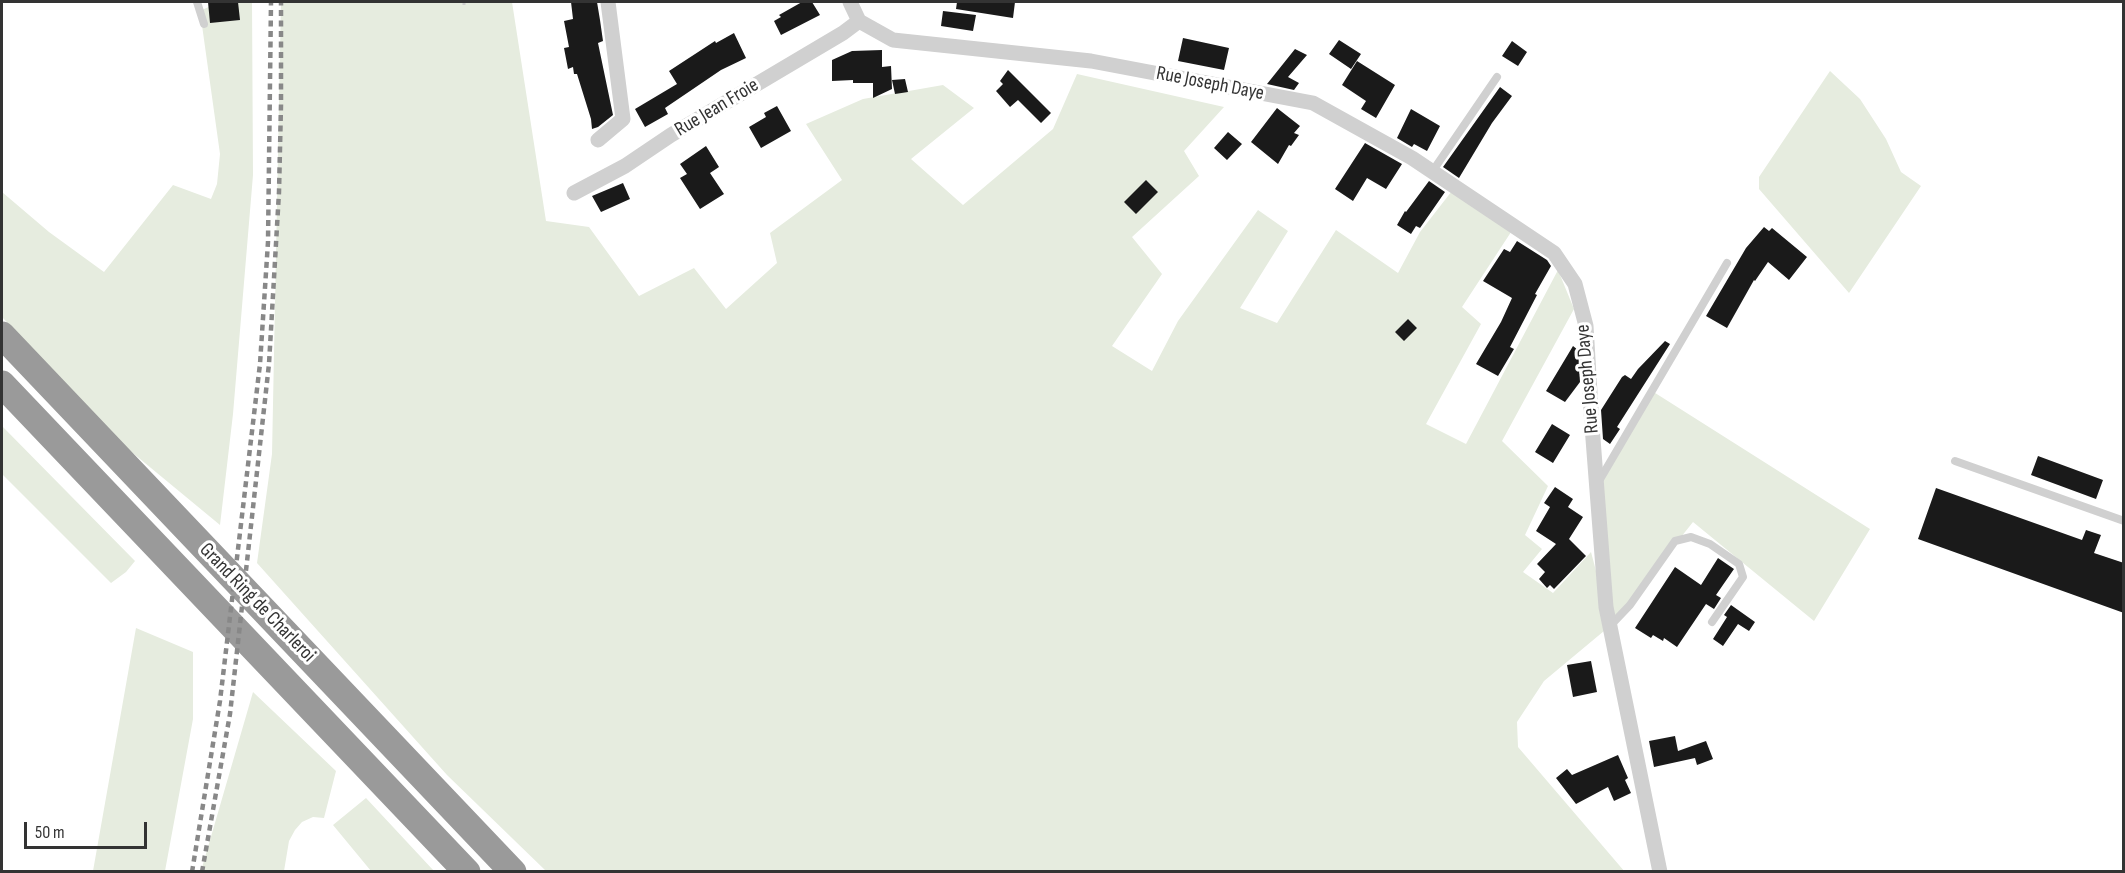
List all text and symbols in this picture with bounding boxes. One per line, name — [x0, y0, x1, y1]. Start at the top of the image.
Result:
street label: Rue Joseph Daye — [1154, 62, 1266, 106]
street label: Rue Jean Froie — [671, 74, 763, 142]
street label: Rue Joseph Daye — [1571, 324, 1605, 434]
street label: Grand Ring de Charleroi — [194, 538, 320, 668]
scale bar — [27, 810, 150, 848]
text: 50 m — [35, 822, 65, 843]

